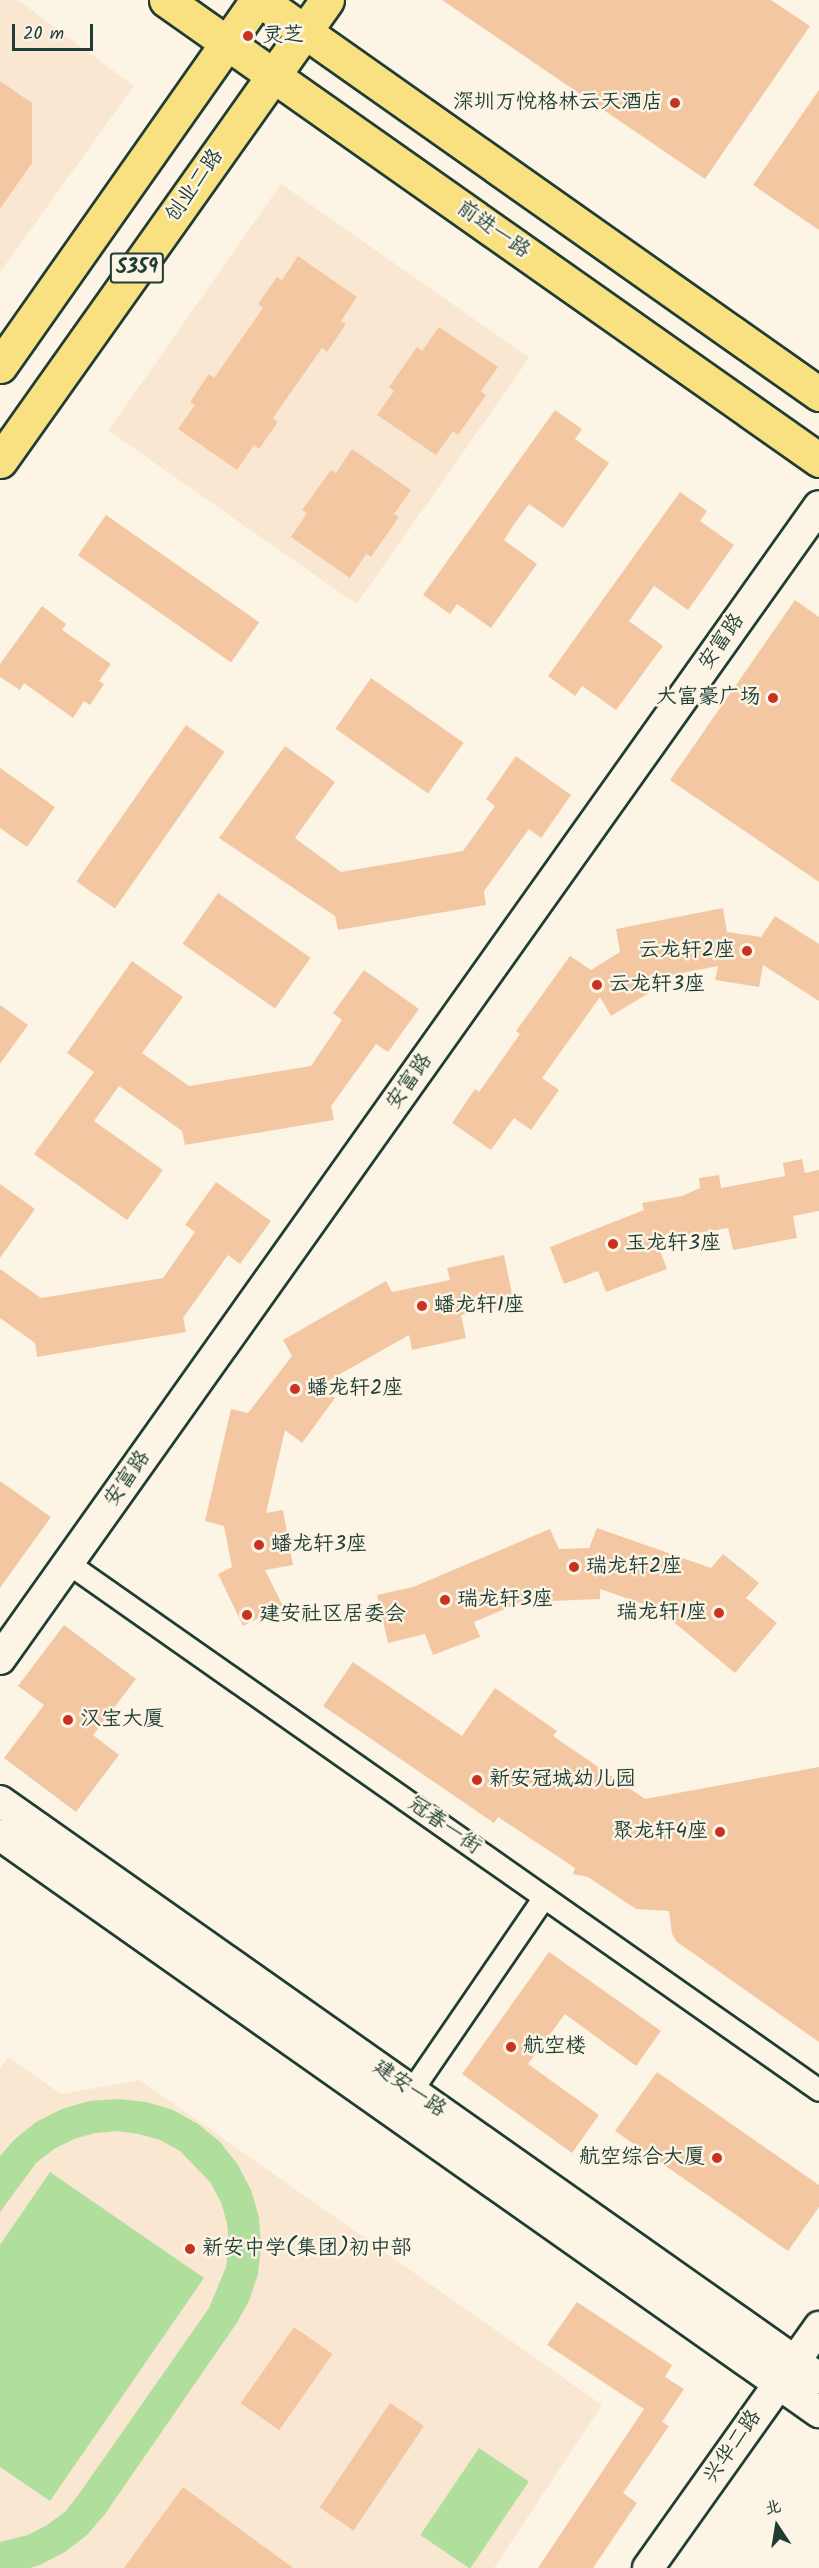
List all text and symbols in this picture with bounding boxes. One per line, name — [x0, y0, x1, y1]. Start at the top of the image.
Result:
scale bar — [15, 12, 96, 50]
text: 20 m — [23, 20, 64, 49]
place label: 灵芝 — [262, 23, 304, 49]
marker: 灵芝 — [239, 27, 257, 45]
place label: 深圳万悦格林云天酒店 — [453, 90, 663, 116]
marker: 深圳万悦格林云天酒店 — [668, 96, 682, 110]
street label: 创业二路 — [161, 144, 229, 228]
street label: 前进一路 — [451, 196, 535, 264]
road number: S359 — [108, 251, 166, 285]
street label: 安富路 — [694, 609, 750, 675]
place label: 大富豪广场 — [656, 685, 761, 711]
marker: 大富豪广场 — [766, 691, 780, 705]
place label: 云龙轩2座 — [639, 938, 735, 964]
marker: 云龙轩2座 — [740, 944, 754, 958]
place label: 云龙轩3座 — [609, 972, 705, 998]
marker: 云龙轩3座 — [590, 978, 604, 992]
street label: 安富路 — [382, 1049, 438, 1115]
place label: 玉龙轩3座 — [625, 1231, 721, 1257]
marker: 玉龙轩3座 — [606, 1237, 620, 1251]
place label: 蟠龙轩1座 — [434, 1293, 525, 1319]
marker: 蟠龙轩1座 — [415, 1299, 429, 1313]
place label: 蟠龙轩2座 — [307, 1376, 403, 1402]
marker: 蟠龙轩2座 — [288, 1382, 302, 1396]
street label: 安富路 — [100, 1446, 156, 1512]
place label: 蟠龙轩3座 — [271, 1532, 367, 1558]
marker: 蟠龙轩3座 — [252, 1538, 266, 1552]
place label: 瑞龙轩2座 — [586, 1554, 682, 1580]
marker: 瑞龙轩2座 — [567, 1560, 581, 1574]
place label: 瑞龙轩3座 — [457, 1587, 553, 1613]
marker: 瑞龙轩3座 — [438, 1593, 452, 1607]
place label: 瑞龙轩1座 — [616, 1600, 707, 1626]
place label: 建安社区居委会 — [259, 1602, 406, 1628]
marker: 瑞龙轩1座 — [712, 1606, 726, 1620]
marker: 建安社区居委会 — [240, 1608, 254, 1622]
place label: 汉宝大厦 — [80, 1707, 164, 1733]
marker: 汉宝大厦 — [61, 1713, 75, 1727]
place label: 新安冠城幼儿园 — [489, 1767, 636, 1793]
marker: 新安冠城幼儿园 — [470, 1773, 484, 1787]
street label: 冠春一街 — [402, 1792, 486, 1860]
place label: 聚龙轩4座 — [612, 1819, 708, 1845]
marker: 聚龙轩4座 — [713, 1825, 727, 1839]
place label: 航空楼 — [523, 2034, 586, 2060]
marker: 航空楼 — [504, 2040, 518, 2054]
street label: 建安一路 — [367, 2055, 451, 2123]
place label: 航空综合大厦 — [579, 2145, 705, 2171]
marker: 航空综合大厦 — [710, 2151, 724, 2165]
place label: 新安中学(集团)初中部 — [202, 2236, 412, 2262]
marker: 新安中学(集团)初中部 — [183, 2242, 197, 2256]
street label: 兴华二路 — [699, 2405, 767, 2489]
text: 北 — [763, 2494, 784, 2522]
north arrow — [747, 2496, 807, 2556]

